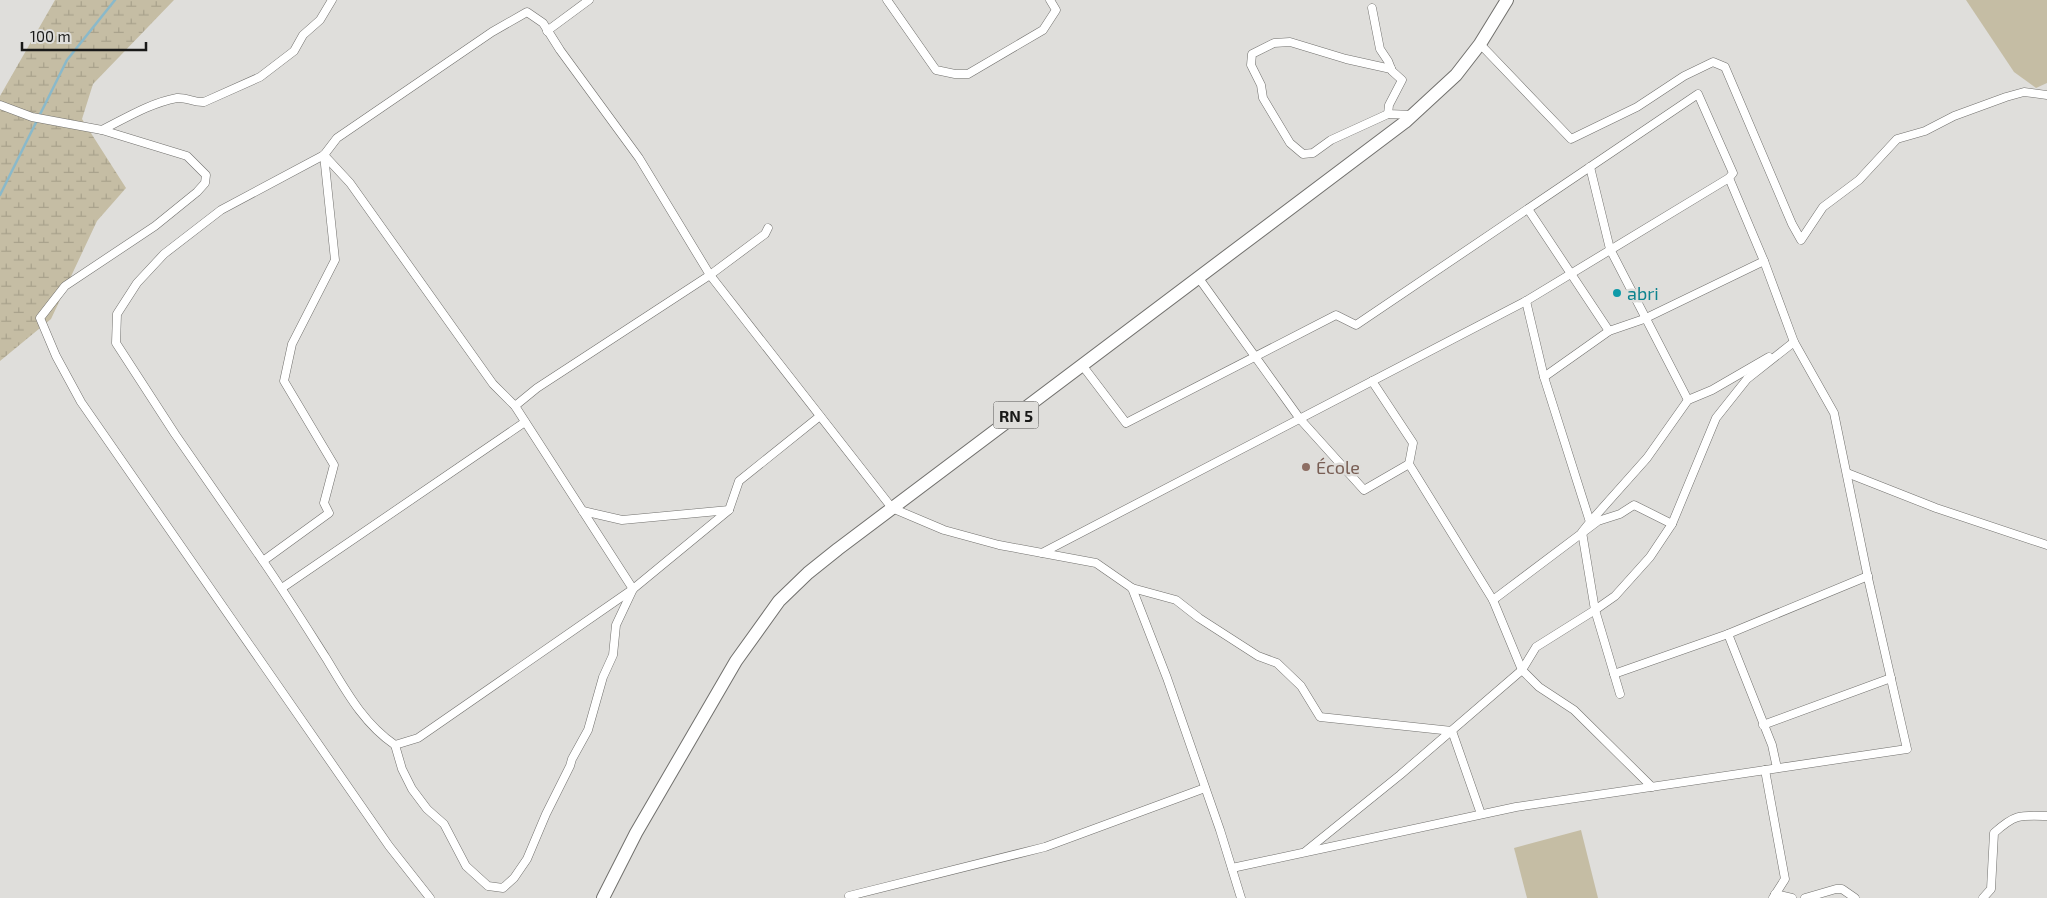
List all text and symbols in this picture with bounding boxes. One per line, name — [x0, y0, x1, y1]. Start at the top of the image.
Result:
scale bar — [22, 20, 146, 52]
text: 100 m — [30, 27, 71, 45]
place label: abri — [1627, 282, 1659, 304]
marker: abri — [1611, 287, 1623, 299]
road number: RN 5 — [994, 402, 1038, 428]
place label: École — [1316, 456, 1360, 478]
marker: École — [1300, 461, 1312, 473]

